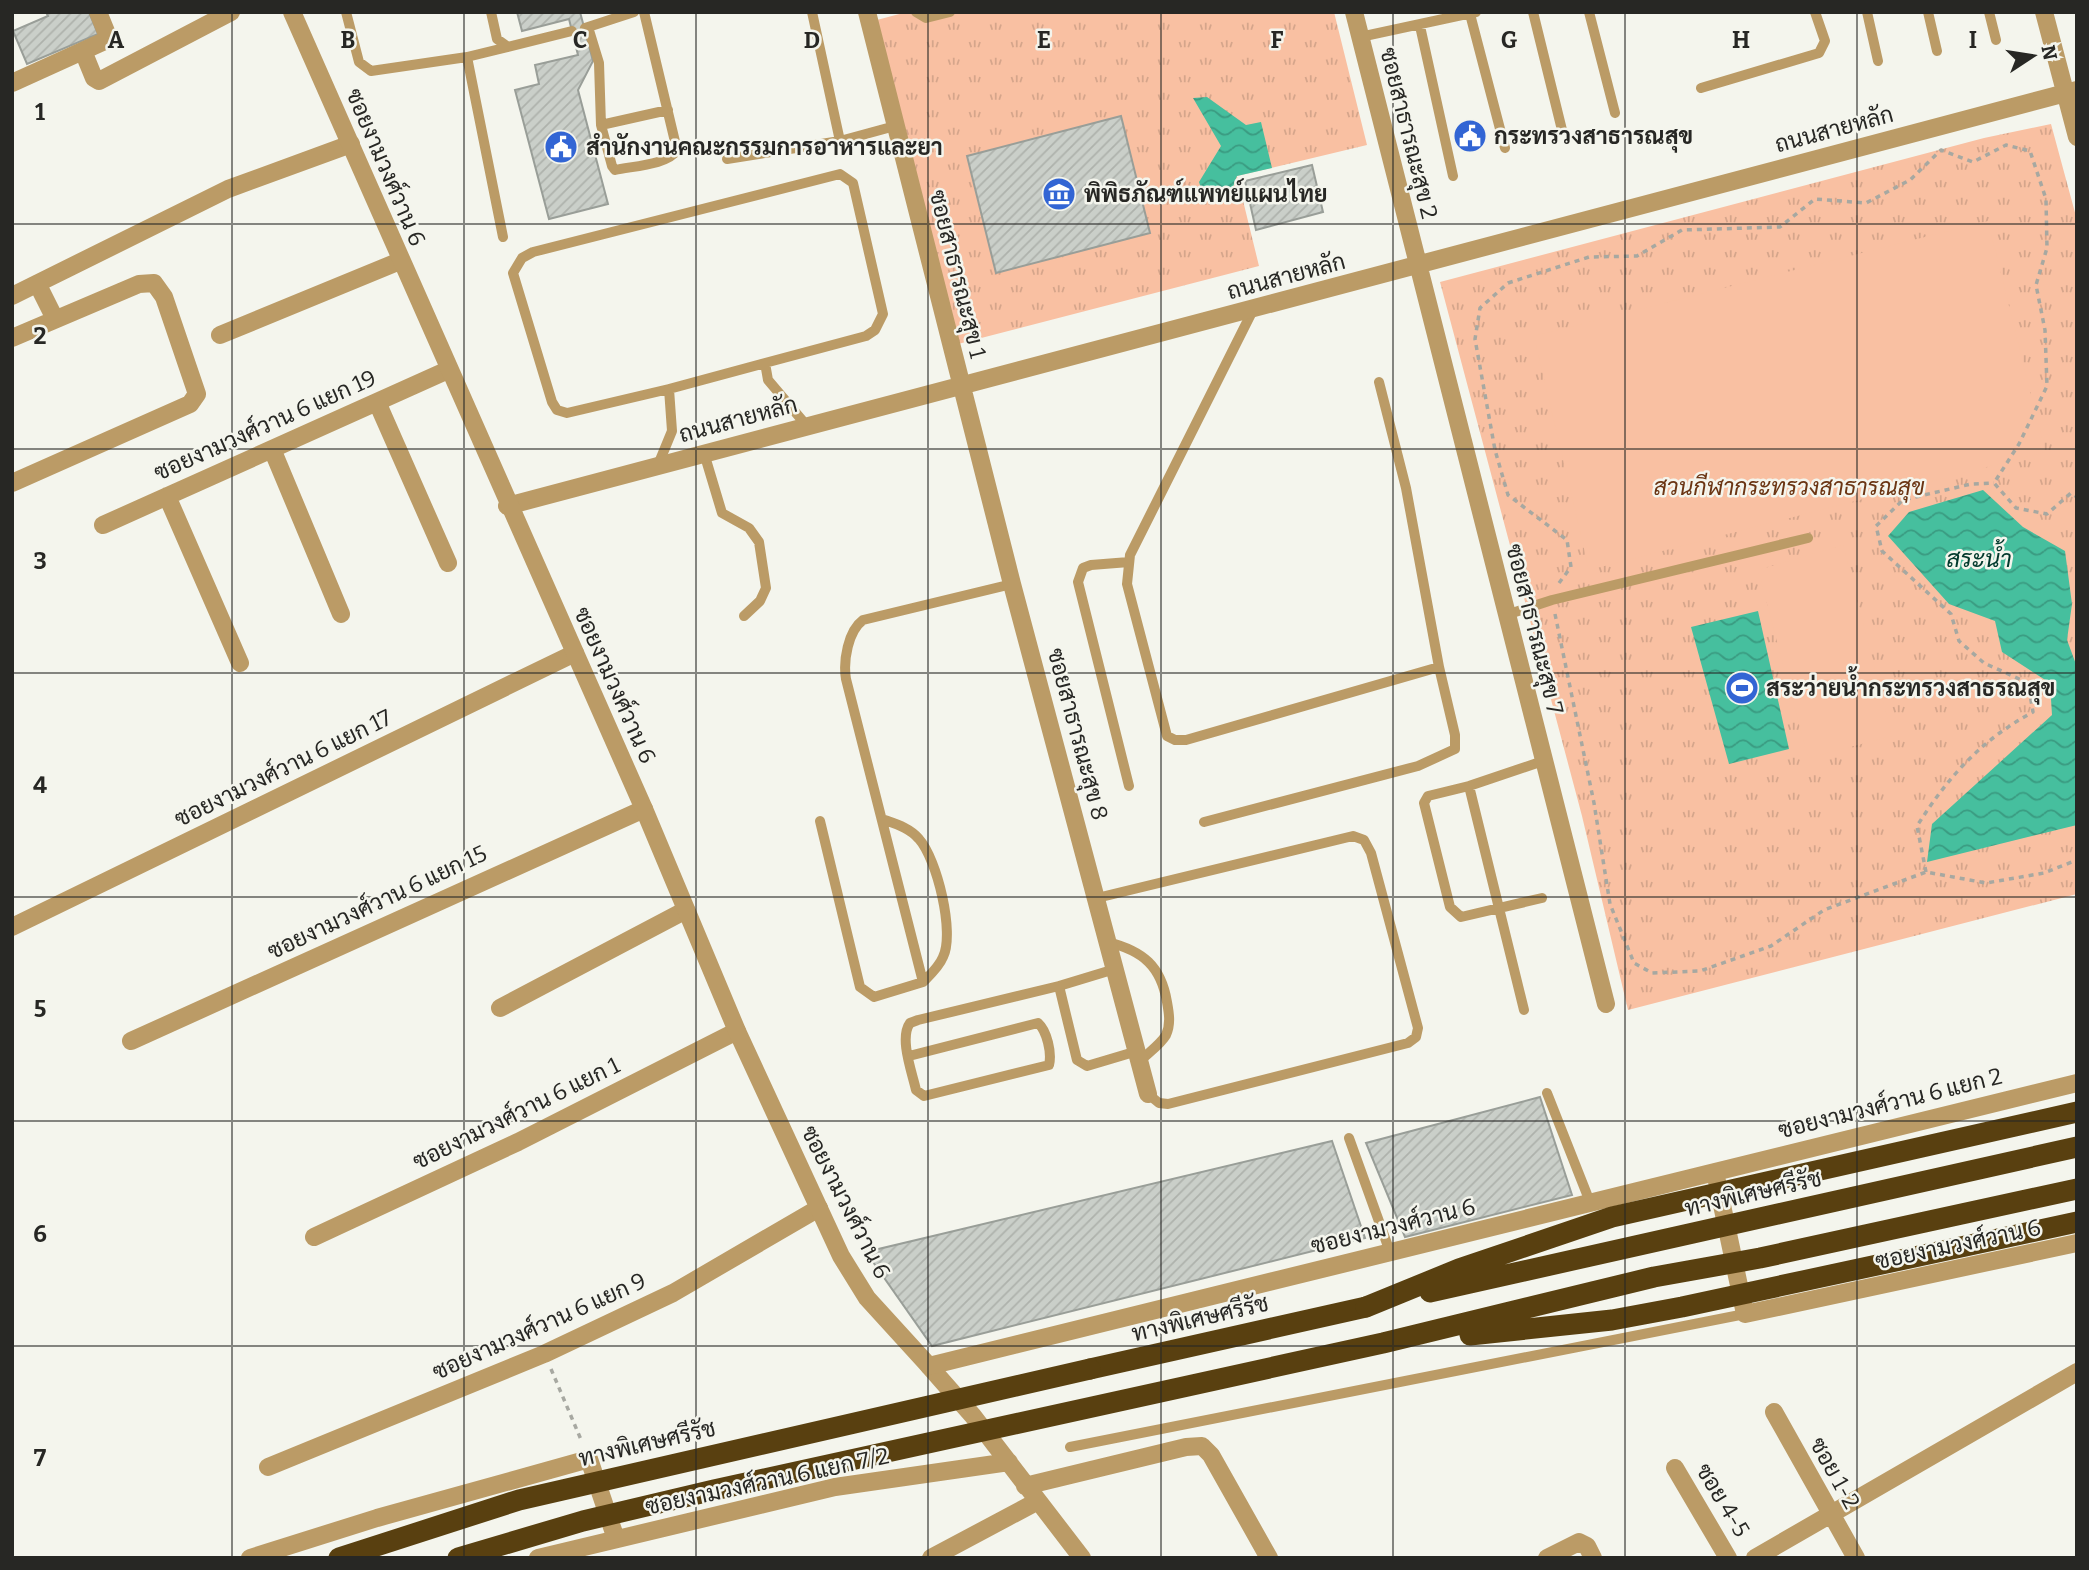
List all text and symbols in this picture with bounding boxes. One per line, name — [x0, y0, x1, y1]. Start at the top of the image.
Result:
north arrow — [1998, 21, 2068, 91]
text: A — [108, 26, 125, 54]
text: B — [341, 26, 355, 54]
text: C — [573, 26, 587, 54]
text: D — [804, 26, 820, 54]
text: E — [1037, 26, 1051, 54]
text: F — [1271, 26, 1284, 54]
text: G — [1501, 26, 1518, 54]
text: H — [1732, 26, 1750, 54]
text: I — [1969, 26, 1977, 54]
text: N — [2036, 43, 2062, 62]
street label: ซอยสาธารณะสุข 2 — [1372, 44, 1444, 222]
street label: ซอยงามวงศ์วาน 6 — [340, 83, 434, 250]
text: 1 — [35, 98, 45, 126]
street label: ถนนสายหลัก — [1772, 100, 1896, 158]
public building icon: กระทรวงสาธารณสุข — [1451, 117, 1489, 155]
place label: กระทรวงสาธารณสุข — [1494, 122, 1693, 153]
public building icon: สำนักงานคณะกรรมการอาหารและยา — [542, 128, 580, 166]
place label: สำนักงานคณะกรรมการอาหารและยา — [586, 132, 943, 161]
museum icon: พิพิธภัณฑ์แพทย์แผนไทย — [1040, 175, 1078, 213]
place label: พิพิธภัณฑ์แพทย์แผนไทย — [1084, 178, 1327, 208]
street label: ซอยสาธารณะสุข 1 — [922, 187, 993, 362]
street label: ถนนสายหลัก — [1224, 247, 1348, 305]
text: 2 — [34, 322, 47, 350]
street label: ซอยงามวงศ์วาน 6 แยก 19 — [149, 362, 380, 487]
street label: ถนนสายหลัก — [676, 390, 800, 448]
park label: สวนกีฬากระทรวงสาธารณสุข — [1653, 472, 1925, 503]
water label: สระน้ำ — [1946, 539, 2012, 573]
street label: ซอยสาธารณะสุข 7 — [1498, 541, 1570, 718]
text: 3 — [33, 547, 47, 575]
street label: ซอยงามวงศ์วาน 6 — [568, 602, 664, 768]
street label: ซอยสาธารณะสุข 8 — [1040, 645, 1114, 824]
place label: สระว่ายน้ำกระทรวงสาธรณสุข — [1766, 666, 2055, 705]
sports icon: สระว่ายน้ำกระทรวงสาธรณสุข — [1723, 669, 1761, 707]
street label: ซอยงามวงศ์วาน 6 แยก 17 — [169, 701, 396, 833]
text: 4 — [33, 771, 47, 799]
street label: ซอยงามวงศ์วาน 6 แยก 15 — [262, 837, 491, 965]
text: 5 — [34, 995, 46, 1023]
street label: ซอยงามวงศ์วาน 6 แยก 1 — [407, 1049, 625, 1175]
street label: ซอยงามวงศ์วาน 6 แยก 2 — [1775, 1060, 2005, 1144]
street label: ซอยงามวงศ์วาน 6 — [795, 1120, 898, 1283]
street label: ทางพิเศษศรีรัช — [1681, 1163, 1824, 1222]
street label: ซอยงามวงศ์วาน 6 — [1307, 1190, 1478, 1260]
street label: ซอยงามวงศ์วาน 6 — [1872, 1211, 2043, 1275]
text: 6 — [33, 1220, 47, 1248]
street label: ซอยงามวงศ์วาน 6 แยก 9 — [427, 1264, 650, 1386]
street label: ทางพิเศษศรีรัช — [1128, 1288, 1271, 1347]
street label: ทางพิเศษศรีรัช — [575, 1413, 718, 1472]
street label: ซอย 1-2 — [1804, 1432, 1866, 1514]
street label: ซอยงามวงศ์วาน 6 แยก 7/2 — [642, 1440, 891, 1521]
text: 7 — [34, 1444, 47, 1472]
street label: ซอย 4-5 — [1690, 1458, 1756, 1542]

